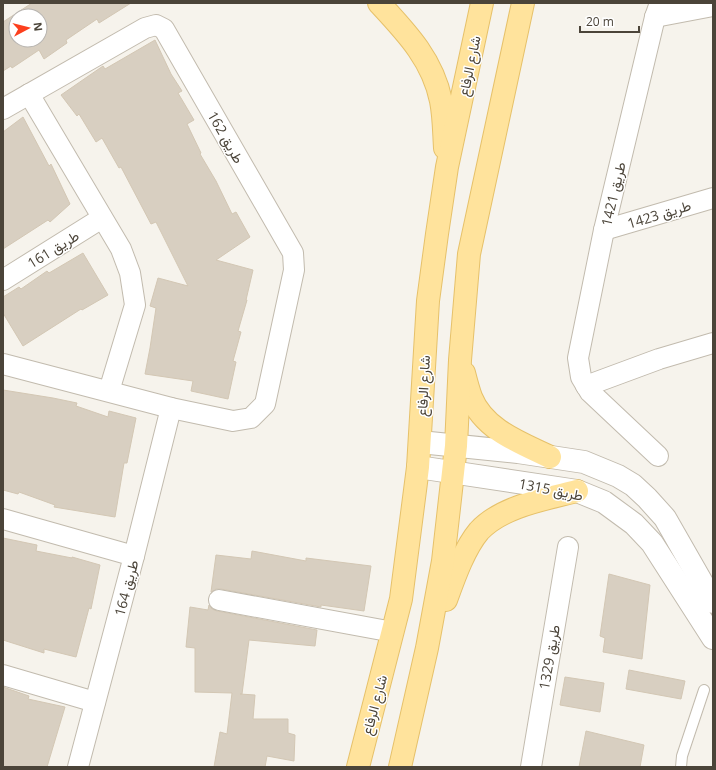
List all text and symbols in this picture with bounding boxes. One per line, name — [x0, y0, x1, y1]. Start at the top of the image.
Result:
north arrow — [8, 8, 48, 48]
scale bar — [580, 8, 639, 34]
text: 20 m — [586, 13, 614, 30]
text: N — [30, 21, 46, 32]
street label: شارع الرفاع — [453, 34, 487, 99]
street label: طريق 162 — [203, 107, 249, 167]
street label: طريق 1421 — [596, 160, 630, 228]
street label: طريق 1423 — [625, 195, 693, 233]
street label: طريق 161 — [24, 226, 82, 272]
street label: شارع الرفاع — [412, 355, 436, 417]
street label: طريق 1315 — [517, 473, 585, 505]
street label: طريق 164 — [109, 558, 143, 618]
street label: طريق 1329 — [534, 623, 564, 691]
street label: شارع الرفاع — [357, 673, 393, 738]

